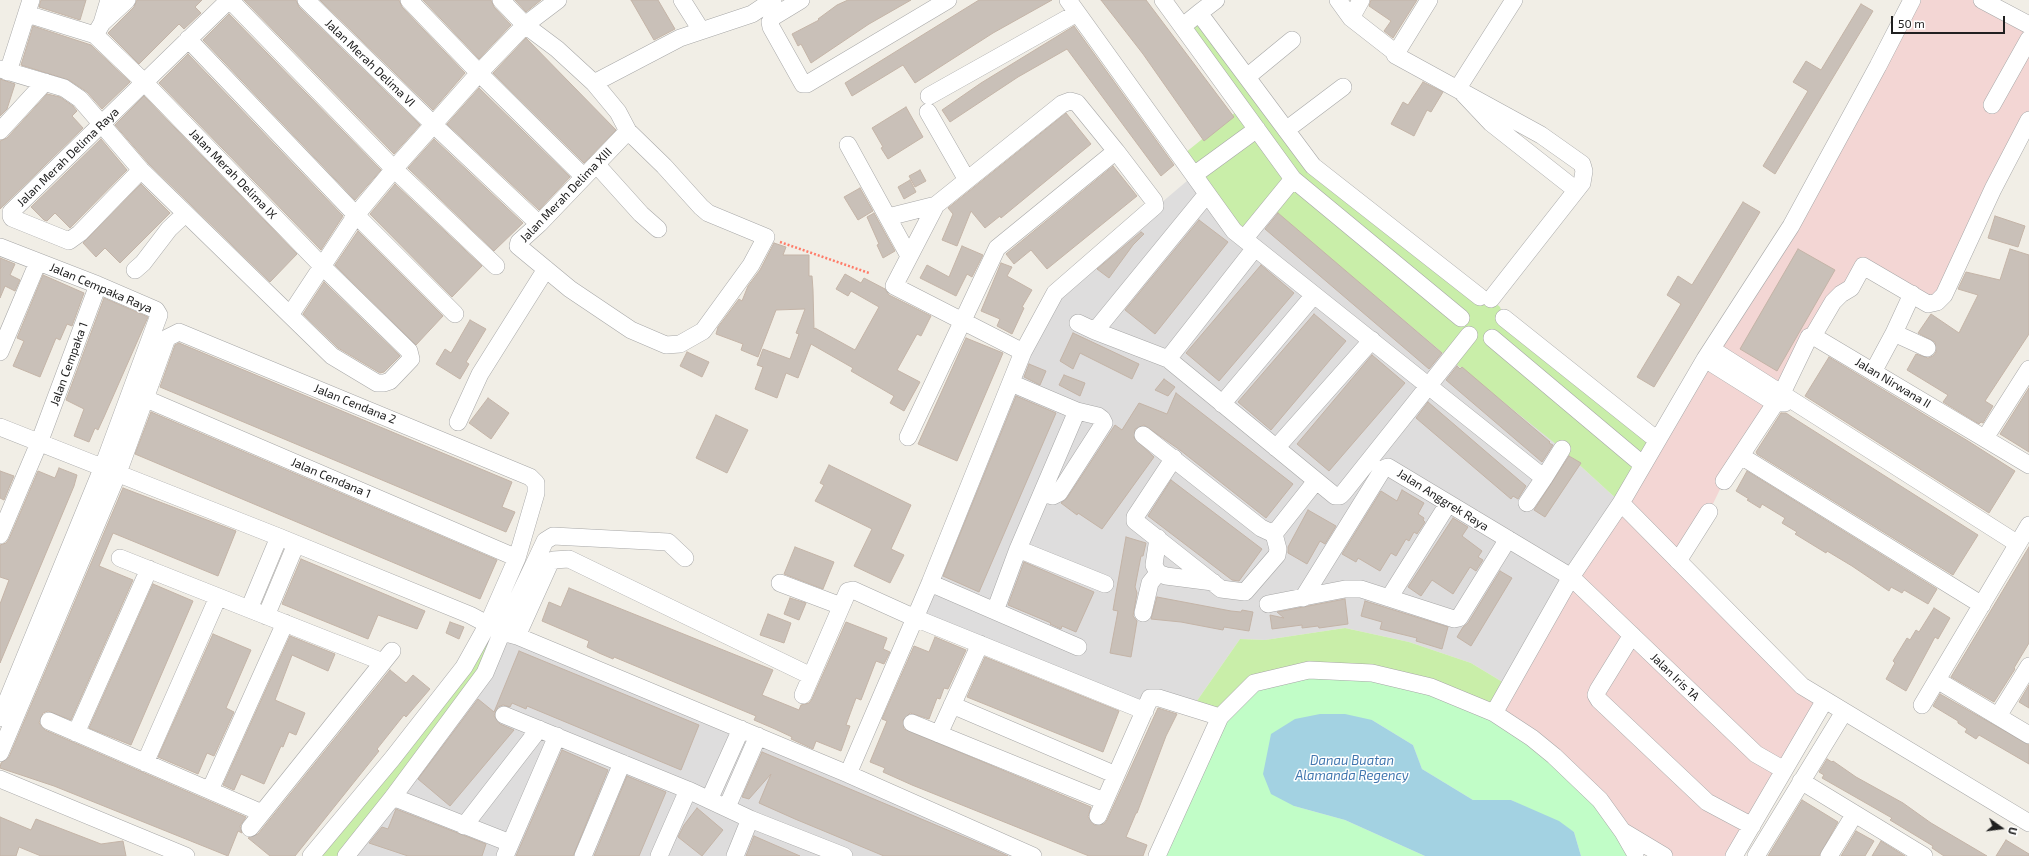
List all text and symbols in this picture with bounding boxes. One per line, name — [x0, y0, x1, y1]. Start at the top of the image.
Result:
scale bar — [1893, 8, 2007, 34]
street label: Jalan Merah Delima VI — [322, 16, 418, 110]
text: 50 m — [1898, 16, 1925, 30]
street label: Jalan Merah Delima Raya — [14, 105, 122, 209]
street label: Jalan Merah Delima IX — [186, 126, 280, 222]
street label: Jalan Merah Delima XIII — [517, 145, 615, 245]
street label: Jalan Cempaka Raya — [48, 260, 154, 316]
street label: Jalan Cempaka 1 — [47, 320, 91, 408]
street label: Jalan Nirwana II — [1853, 355, 1933, 411]
street label: Jalan Cendana 2 — [312, 381, 398, 427]
street label: Jalan Cendana 1 — [289, 455, 373, 501]
street label: Jalan Anggrek Raya — [1395, 466, 1491, 534]
street label: Jalan Iris 1A — [1648, 650, 1702, 704]
water label: Danau Buatan Alamanda Regency — [1295, 753, 1409, 784]
north arrow — [1981, 808, 2021, 848]
text: U — [2006, 826, 2020, 836]

